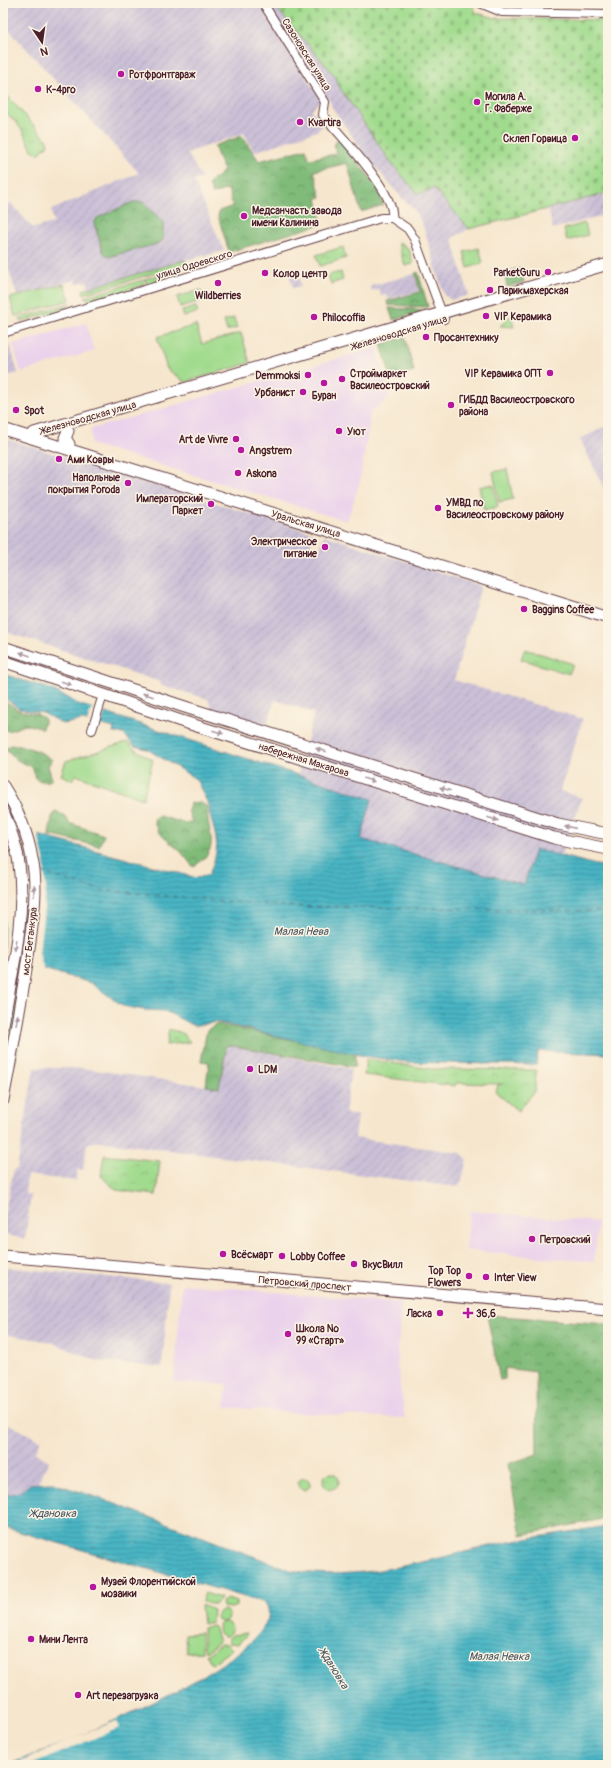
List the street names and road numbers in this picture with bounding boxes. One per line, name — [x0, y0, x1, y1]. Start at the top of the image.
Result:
street label: Сазоновская улица — [279, 16, 333, 93]
street label: улица Одоевского — [154, 247, 234, 283]
street label: Железноводская улица — [348, 313, 449, 354]
street label: Железноводская улица — [37, 398, 138, 438]
street label: Уральская улица — [270, 508, 342, 540]
street label: набережная Макарова — [257, 740, 351, 780]
street label: мост Бетанкура — [20, 906, 40, 976]
street label: Петровский проспект — [258, 1274, 352, 1294]

